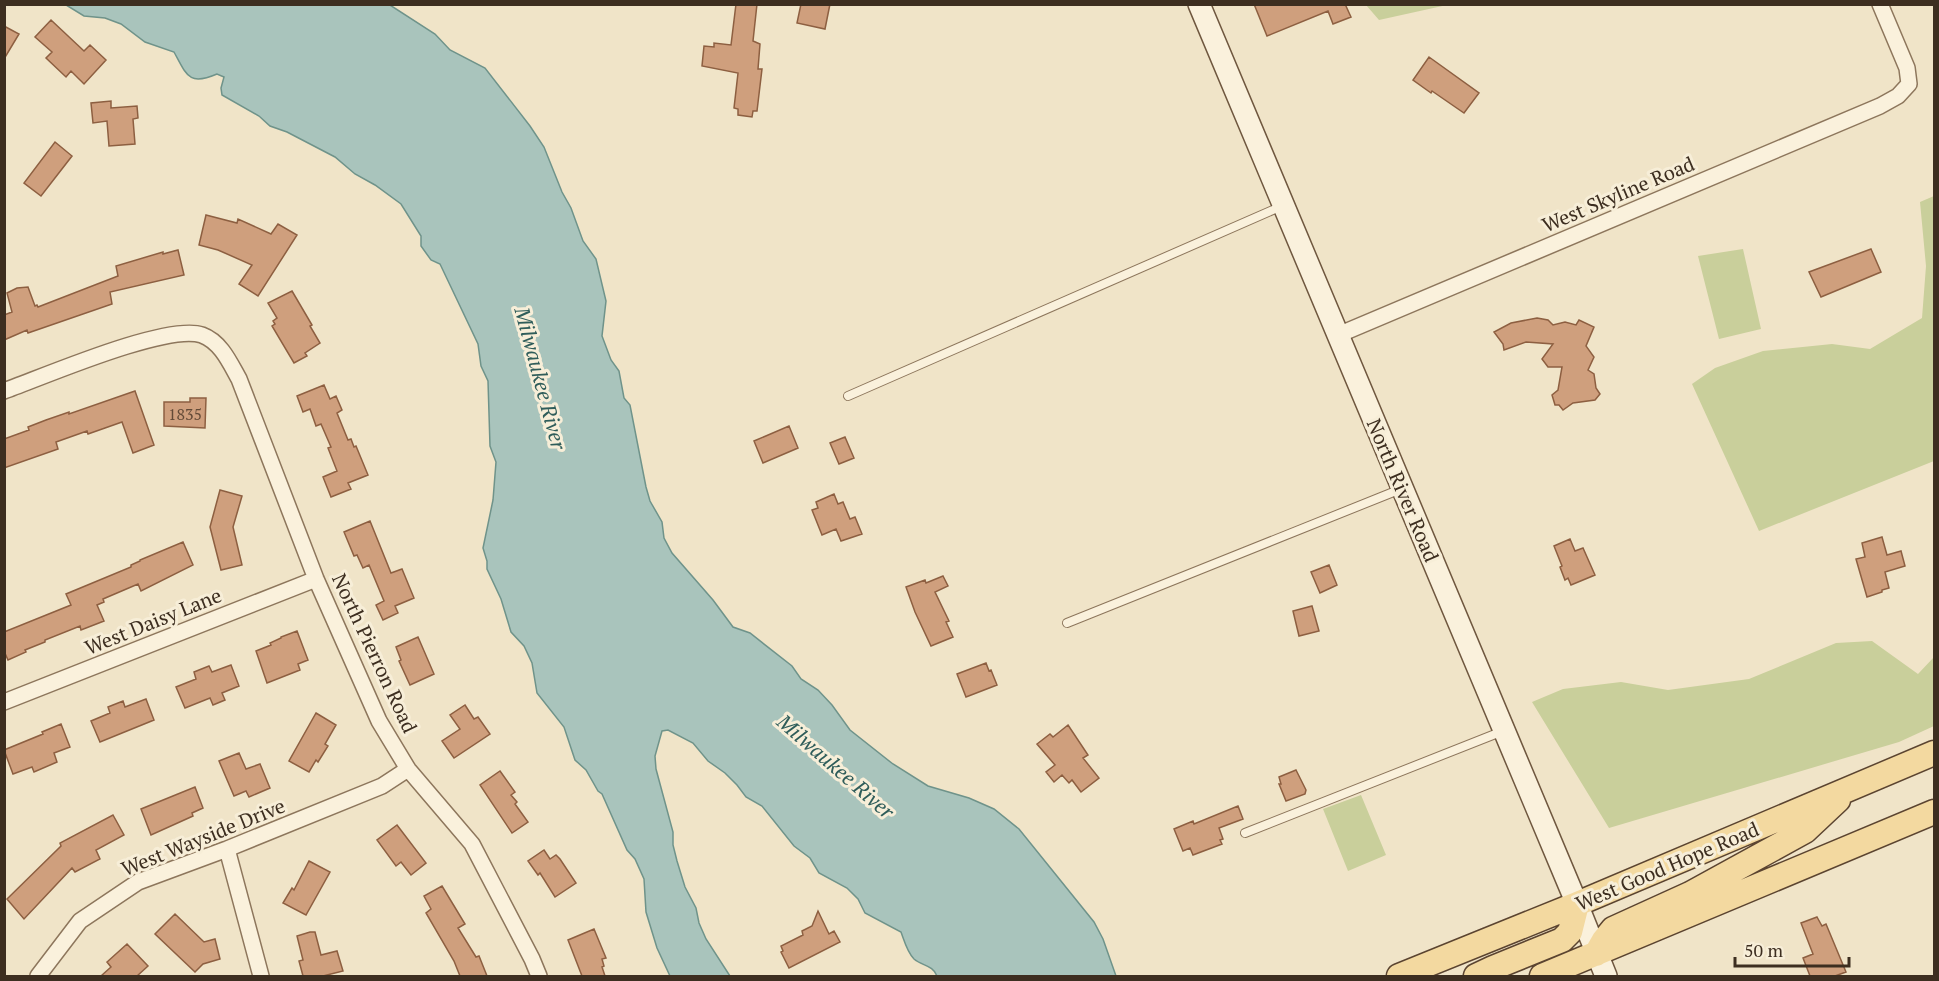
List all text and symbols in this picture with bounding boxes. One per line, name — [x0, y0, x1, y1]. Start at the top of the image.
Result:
street label: West Skyline Road — [1538, 150, 1698, 238]
water label: Milwaukee River — [508, 303, 574, 453]
house number: 1835 — [168, 403, 202, 425]
street label: North River Road — [1361, 414, 1445, 566]
street label: North Pierron Road — [326, 569, 424, 737]
street label: West Daisy Lane — [81, 581, 225, 661]
water label: Milwaukee River — [771, 707, 901, 825]
street label: West Wayside Drive — [117, 792, 289, 882]
street label: West Good Hope Road — [1571, 815, 1763, 917]
scale bar — [1735, 930, 1849, 968]
text: 50 m — [1744, 938, 1784, 962]

